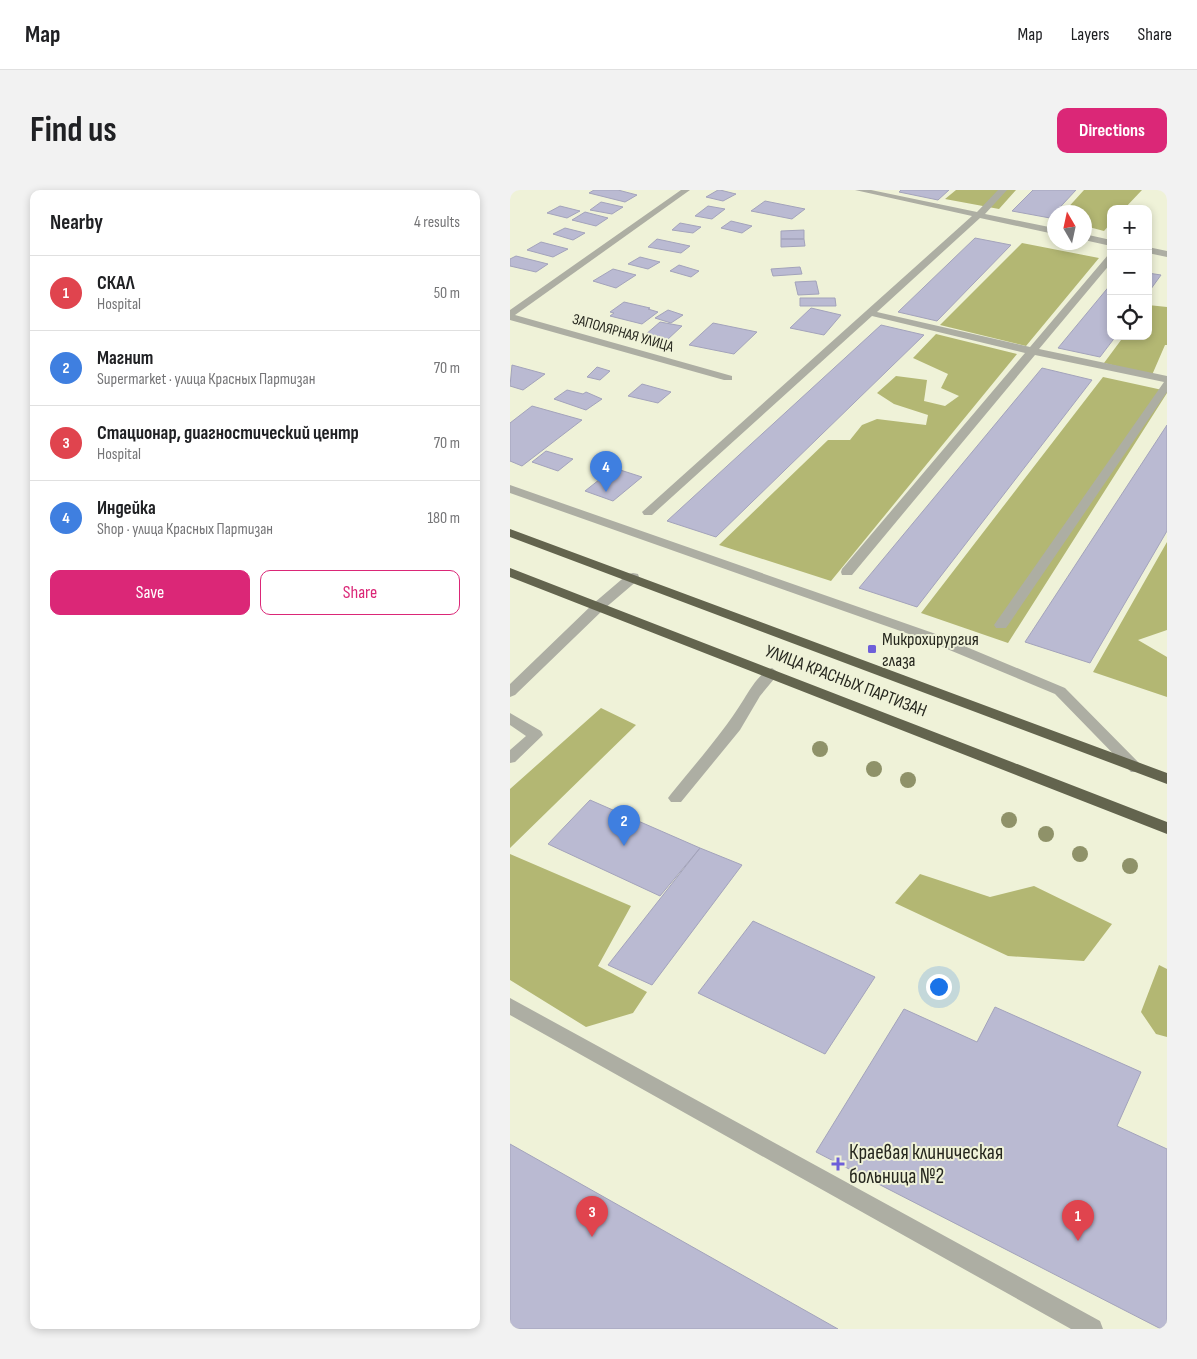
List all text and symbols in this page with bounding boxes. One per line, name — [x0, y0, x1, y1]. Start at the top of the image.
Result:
text: Map — [25, 20, 60, 49]
text: Map — [1018, 24, 1043, 45]
text: Layers — [1071, 24, 1110, 45]
text: Share — [1138, 24, 1172, 45]
button: Directions — [1057, 108, 1167, 153]
text: Find us — [30, 109, 117, 152]
north arrow — [1047, 205, 1092, 250]
map controls — [1107, 205, 1152, 340]
button: + — [1107, 205, 1152, 250]
text: Nearby — [50, 210, 103, 235]
text: 4 results — [414, 213, 460, 232]
button: − — [1107, 250, 1152, 295]
text: СКАЛ — [97, 272, 135, 295]
text: 1 — [63, 284, 69, 303]
text: 50 m — [434, 284, 460, 303]
text: Hospital — [97, 295, 141, 314]
button: locate — [1107, 295, 1152, 340]
street label: ЗАПОЛЯРНАЯ УЛИЦА — [570, 309, 676, 357]
text: Магнит — [97, 347, 153, 370]
text: 2 — [62, 359, 70, 378]
text: 70 m — [434, 359, 460, 378]
text: Supermarket · улица Красных Партизан — [97, 370, 315, 389]
text: Стационар, диагностический центр — [97, 422, 359, 445]
text: 3 — [62, 434, 70, 453]
text: 70 m — [434, 434, 460, 453]
text: Hospital — [97, 445, 141, 464]
pin: 4 — [590, 451, 622, 492]
text: Индейка — [97, 497, 156, 520]
text: 4 — [62, 509, 70, 528]
text: 180 m — [427, 509, 460, 528]
text: Shop · улица Красных Партизан — [97, 520, 273, 539]
button: Save — [50, 570, 250, 615]
button: Share — [260, 570, 460, 615]
place label: Микрохирургия глаза — [882, 629, 979, 671]
street label: УЛИЦА КРАСНЫХ ПАРТИЗАН — [762, 640, 930, 722]
marker: Микрохирургия глаза — [866, 643, 878, 655]
pin: 2 — [608, 805, 640, 846]
your location — [926, 974, 952, 1000]
place label: Краевая клиническая больница №2 — [849, 1140, 1003, 1189]
marker: Краевая клиническая больница №2 — [831, 1157, 845, 1171]
pin: 3 — [576, 1196, 608, 1237]
pin: 1 — [1062, 1200, 1094, 1241]

